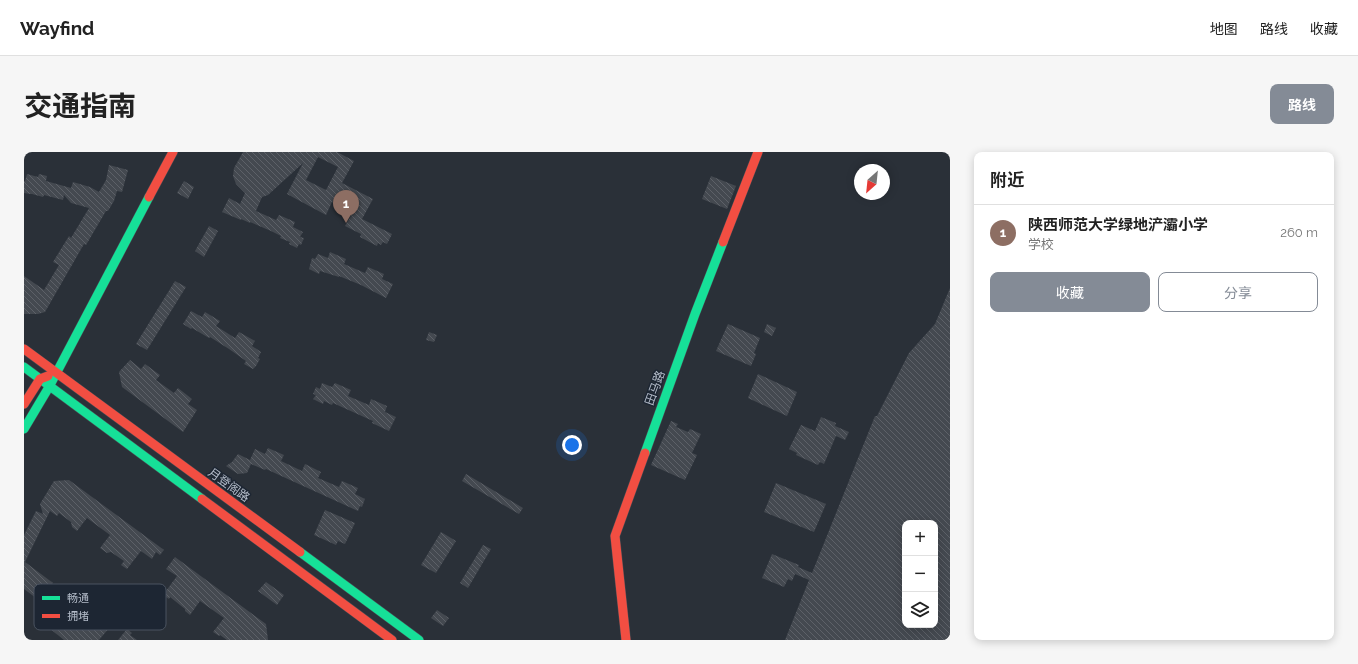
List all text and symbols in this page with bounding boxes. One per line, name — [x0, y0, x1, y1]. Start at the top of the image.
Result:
text: Wayfind — [20, 17, 94, 39]
text: 地图 — [1210, 21, 1238, 37]
text: 路线 — [1260, 21, 1288, 37]
text: 收藏 — [1310, 21, 1338, 37]
button: 路线 — [1270, 84, 1334, 124]
text: 交通指南 — [24, 90, 136, 123]
north arrow — [854, 164, 890, 200]
text: 附近 — [990, 170, 1024, 190]
pin: 1 — [333, 190, 359, 223]
text: 陕西师范大学绿地浐灞小学 — [1028, 216, 1208, 234]
text: 1 — [1000, 225, 1006, 240]
text: 260 m — [1280, 225, 1318, 240]
text: 学校 — [1028, 237, 1054, 252]
button: 收藏 — [990, 272, 1150, 312]
button: 分享 — [1158, 272, 1318, 312]
street label: 田马路 — [642, 369, 668, 407]
your location — [562, 435, 582, 455]
street label: 月登阁路 — [205, 465, 253, 505]
map controls — [902, 520, 938, 628]
button: + — [902, 520, 938, 556]
button: − — [902, 556, 938, 592]
legend — [34, 584, 166, 630]
text: 畅通 — [67, 592, 89, 605]
button: layers — [902, 592, 938, 628]
text: 拥堵 — [67, 610, 89, 623]

